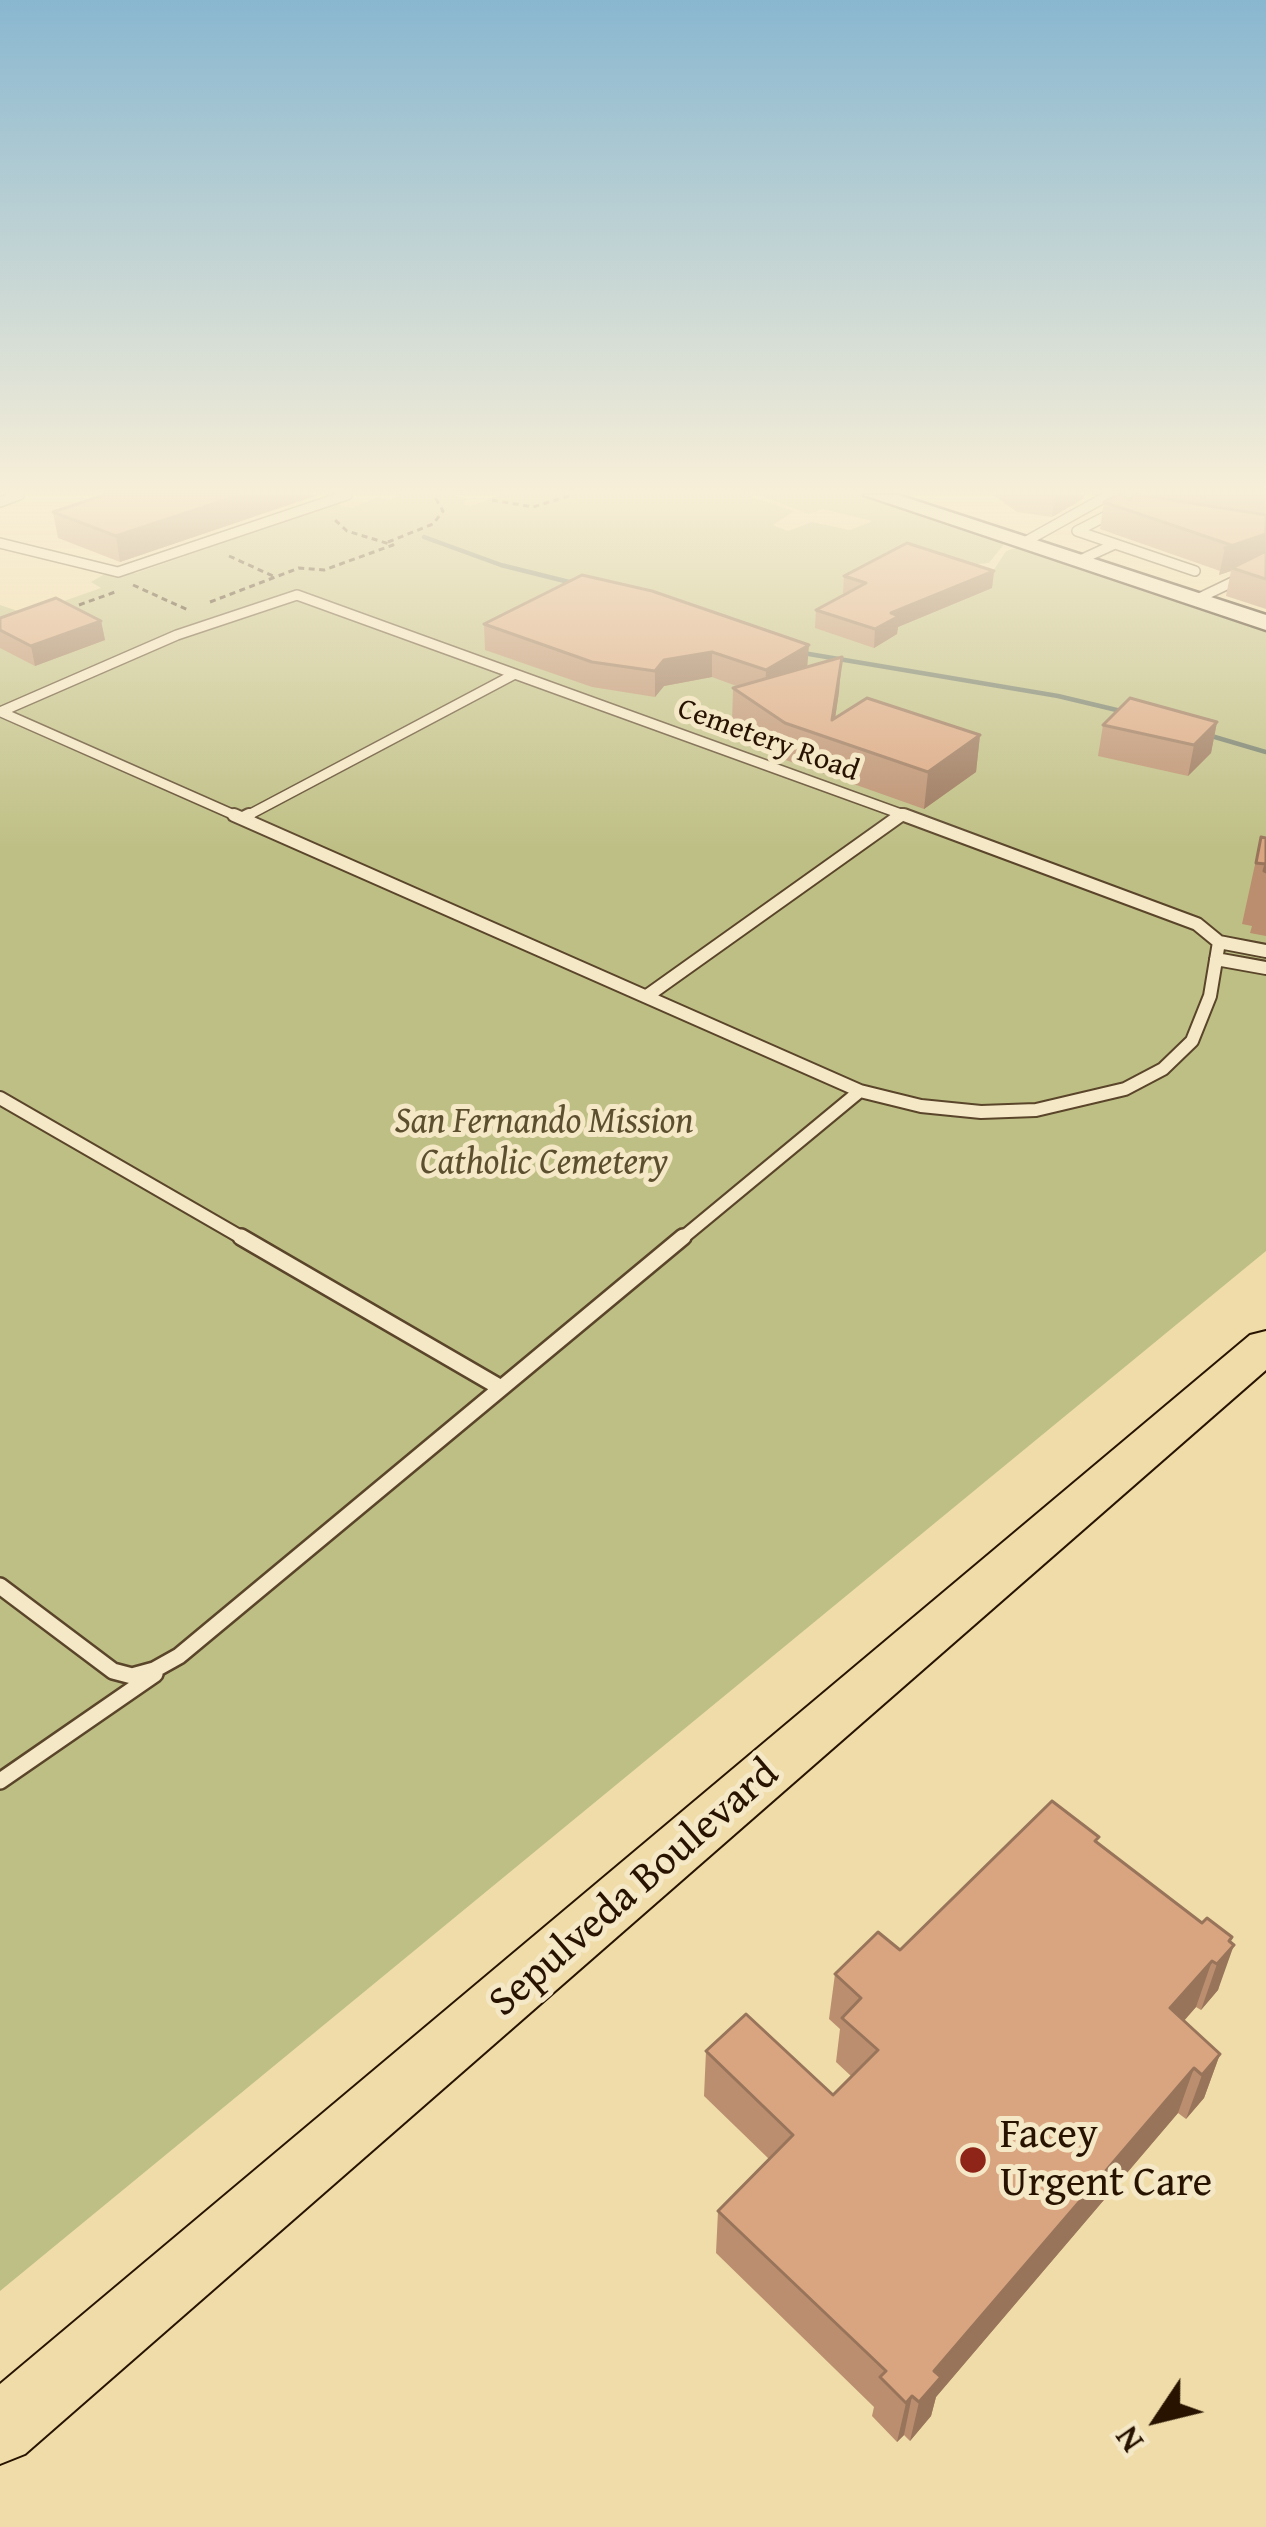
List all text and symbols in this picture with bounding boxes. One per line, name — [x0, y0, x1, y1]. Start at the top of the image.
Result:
street label: Cemetery Road — [672, 692, 864, 790]
park label: San Fernando Mission Catholic Cemetery — [395, 1101, 693, 1186]
street label: Sepulveda Boulevard — [480, 1750, 790, 2028]
place label: Facey Urgent Care — [1000, 2111, 1212, 2210]
marker: Facey Urgent Care — [957, 2144, 989, 2176]
north arrow — [1098, 2359, 1218, 2479]
text: N — [1103, 2417, 1154, 2462]

